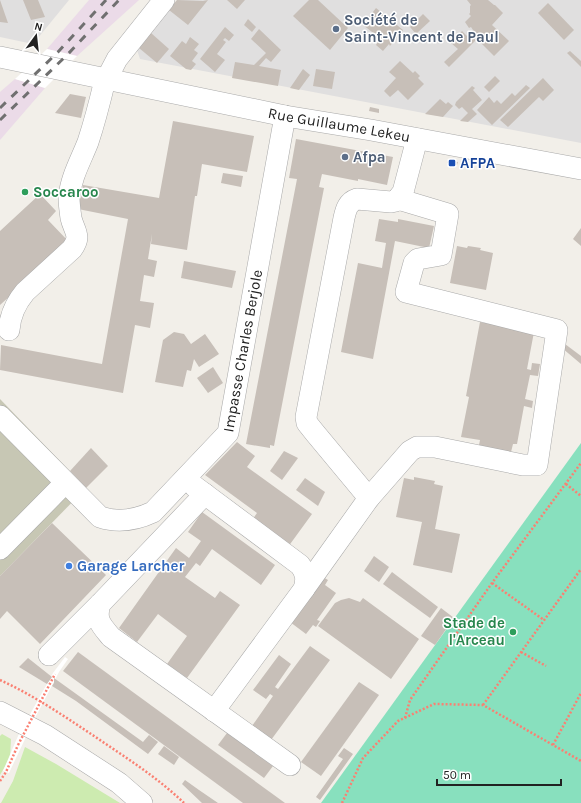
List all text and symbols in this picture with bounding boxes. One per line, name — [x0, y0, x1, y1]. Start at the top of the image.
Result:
place label: Société de Saint-Vincent de Paul — [344, 11, 499, 46]
north arrow — [16, 16, 56, 56]
text: N — [33, 20, 44, 34]
marker: Société de Saint-Vincent de Paul — [331, 24, 341, 34]
street label: Rue Guillaume Lekeu — [267, 104, 412, 146]
place label: Afpa — [353, 148, 386, 166]
marker: Afpa — [340, 152, 350, 162]
place label: AFPA — [460, 154, 496, 172]
marker: AFPA — [447, 158, 457, 168]
place label: Soccaroo — [33, 183, 99, 201]
marker: Soccaroo — [20, 187, 30, 197]
street label: Impasse Charles Berjole — [219, 268, 266, 434]
place label: Garage Larcher — [77, 557, 184, 575]
marker: Garage Larcher — [64, 561, 74, 571]
place label: Stade de l'Arceau — [443, 614, 505, 649]
marker: Stade de l'Arceau — [508, 627, 518, 637]
scale bar — [437, 761, 561, 787]
text: 50 m — [443, 768, 471, 782]

